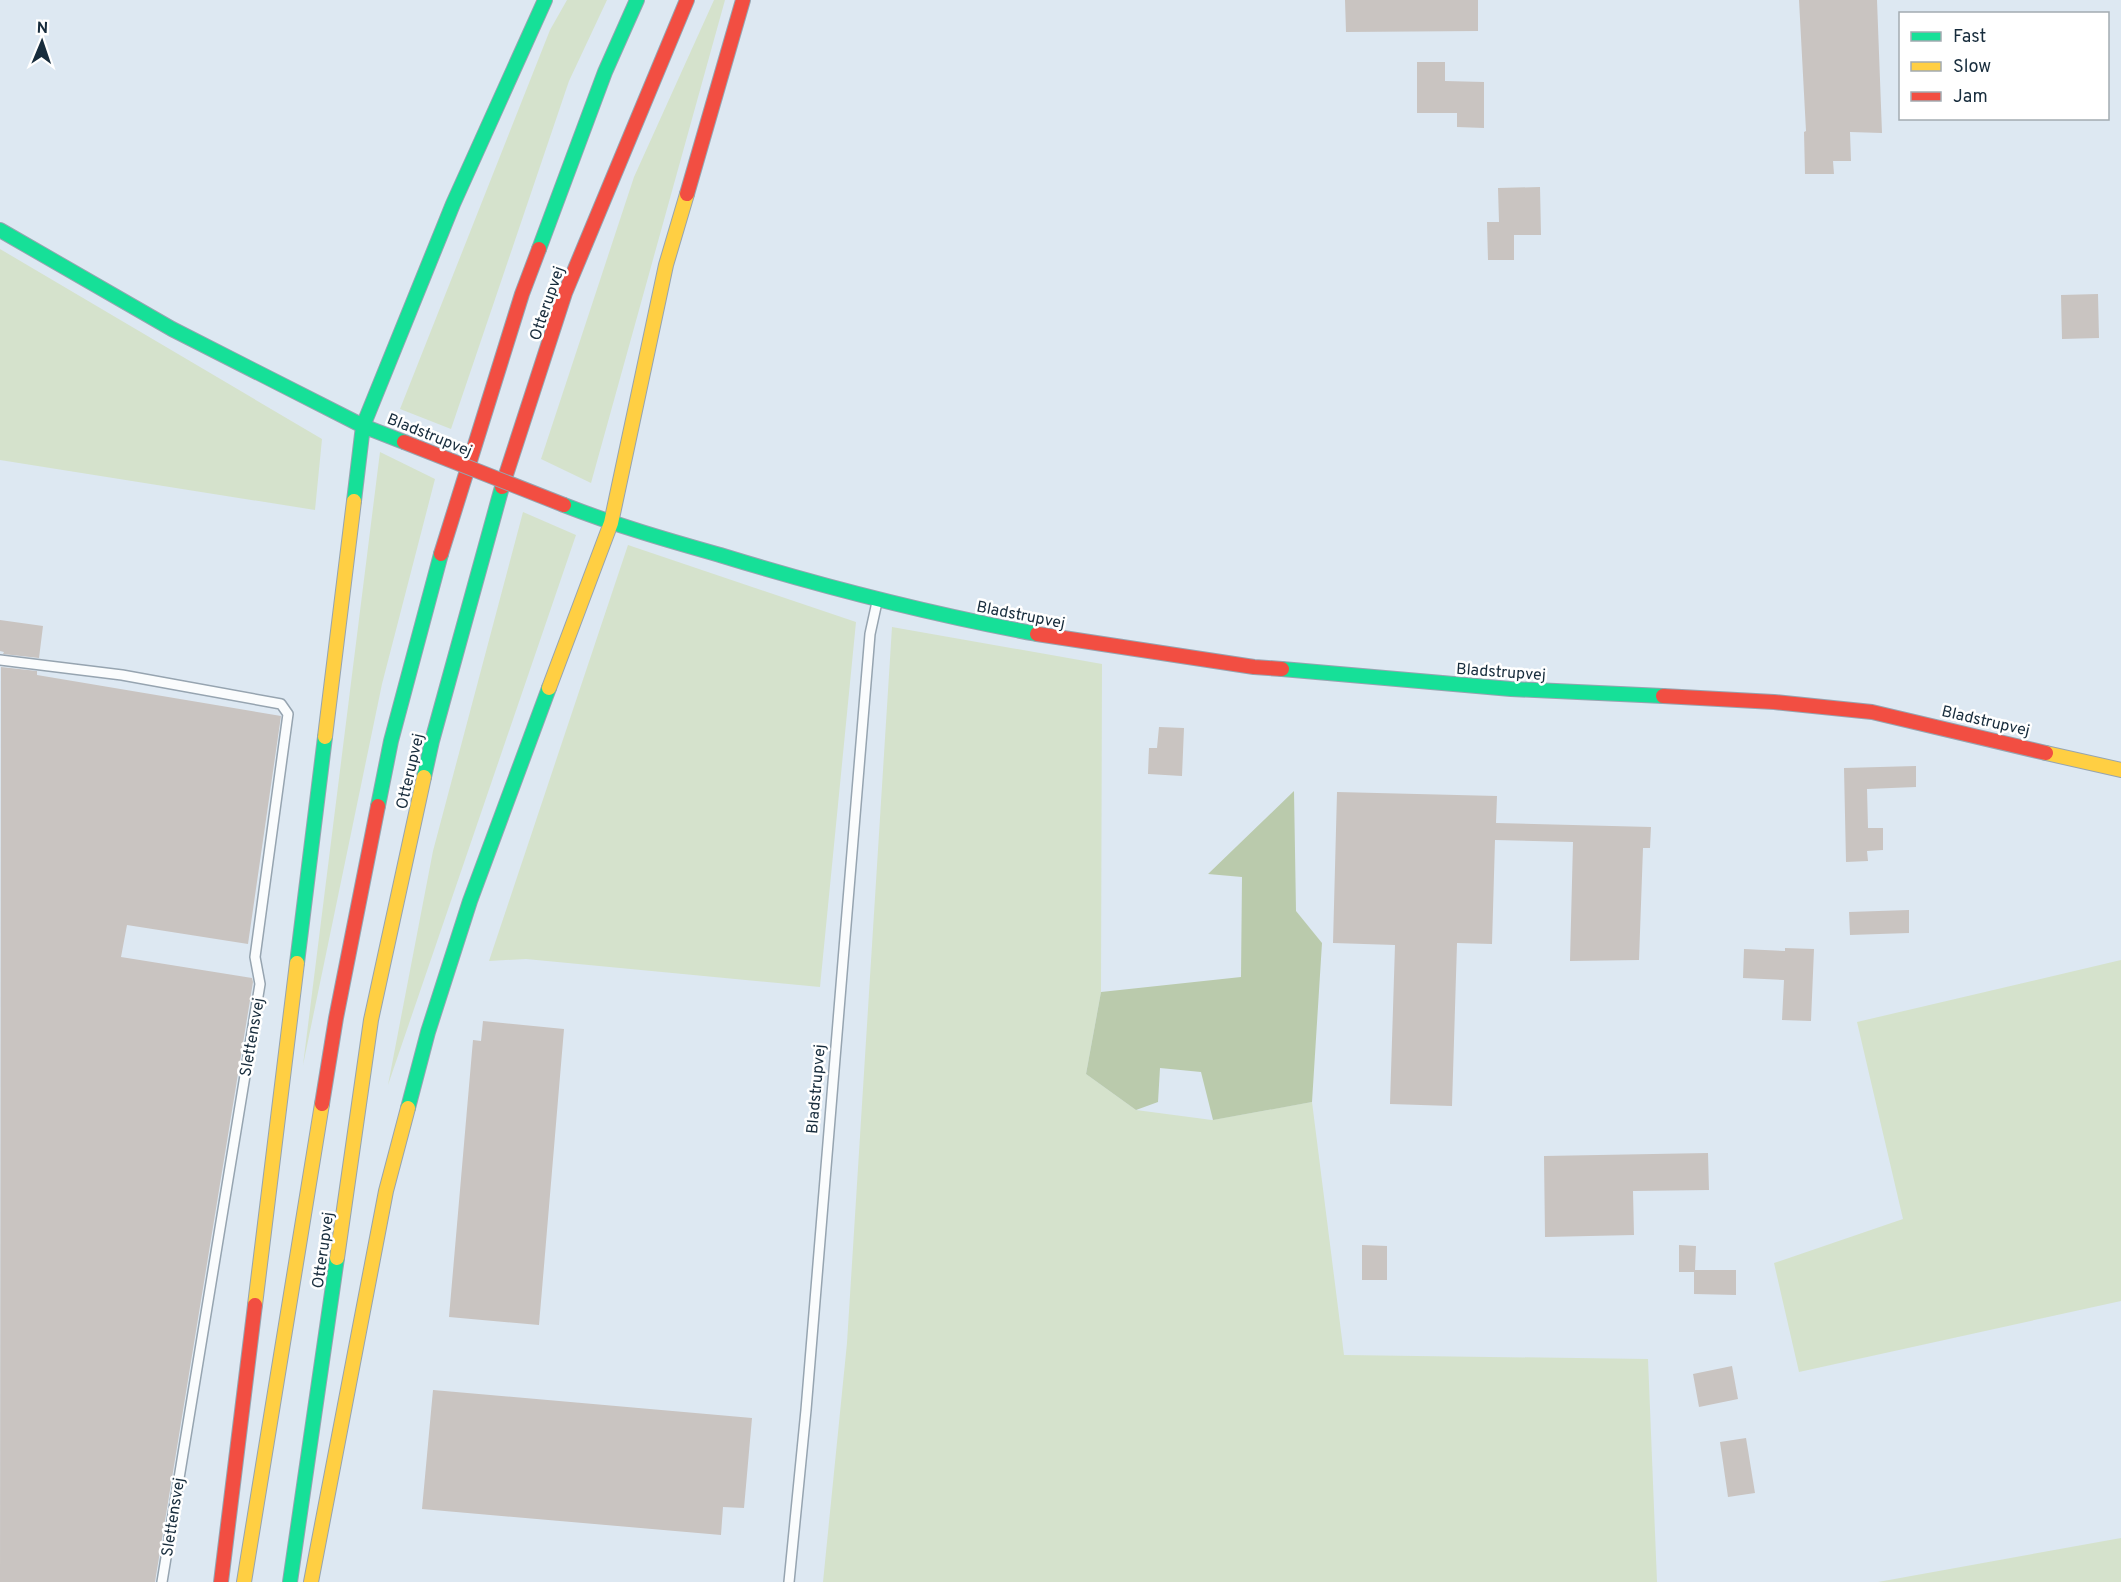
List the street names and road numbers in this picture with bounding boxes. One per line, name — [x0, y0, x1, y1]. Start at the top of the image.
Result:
street label: Otterupvej — [526, 264, 570, 343]
street label: Bladstrupvej — [384, 410, 475, 462]
street label: Bladstrupvej — [975, 598, 1067, 634]
street label: Bladstrupvej — [1455, 660, 1546, 686]
street label: Bladstrupvej — [1939, 702, 2032, 742]
street label: Otterupvej — [393, 732, 429, 811]
street label: Slettensvej — [236, 996, 270, 1078]
street label: Bladstrupvej — [803, 1043, 831, 1135]
street label: Otterupvej — [309, 1211, 339, 1290]
street label: Slettensvej — [158, 1476, 190, 1558]

